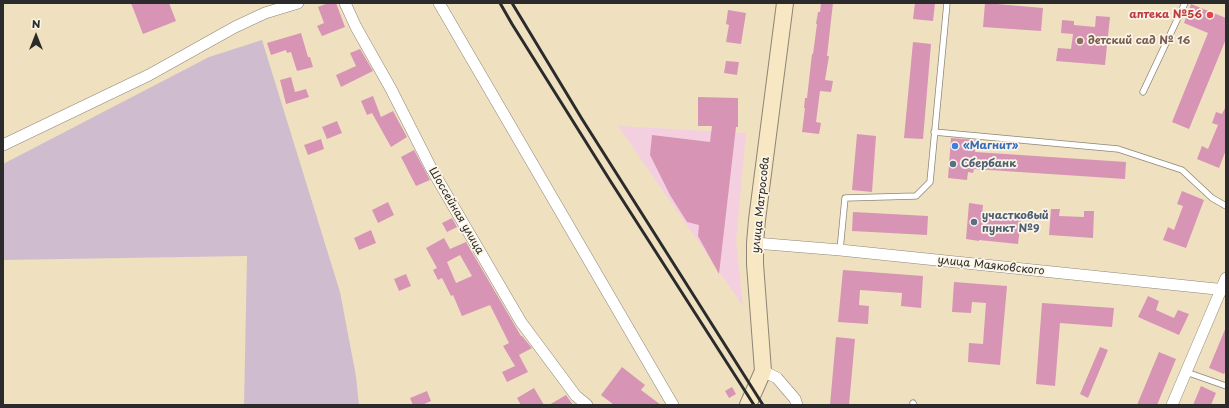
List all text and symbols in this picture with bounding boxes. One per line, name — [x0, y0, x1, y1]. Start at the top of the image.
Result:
place label: аптека №56 — [1129, 8, 1202, 22]
marker: аптека №56 — [1205, 10, 1215, 20]
text: N — [32, 15, 40, 32]
north arrow — [16, 16, 56, 56]
place label: детский сад № 16 — [1088, 34, 1190, 48]
marker: детский сад № 16 — [1075, 36, 1085, 46]
place label: «Магнит» — [963, 139, 1018, 153]
marker: «Магнит» — [950, 141, 960, 151]
street label: улица Матросова — [749, 156, 773, 254]
place label: Сбербанк — [961, 157, 1016, 171]
marker: Сбербанк — [948, 159, 958, 169]
street label: Шоссейная улица — [426, 165, 486, 257]
place label: участковый пункт №9 — [982, 209, 1049, 235]
marker: участковый пункт №9 — [969, 217, 979, 227]
street label: улица Маяковского — [937, 254, 1045, 278]

